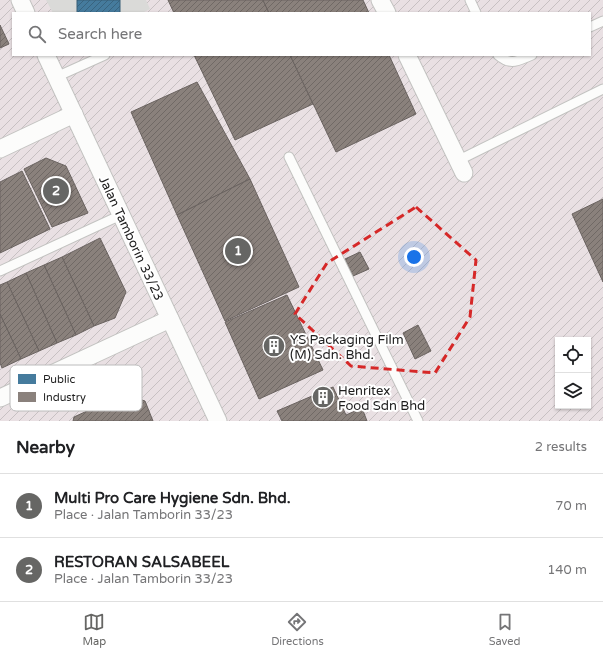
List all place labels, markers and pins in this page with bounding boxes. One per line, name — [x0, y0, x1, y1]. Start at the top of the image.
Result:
pin: 2 — [43, 176, 69, 206]
pin: 1 — [225, 236, 251, 266]
place label: YS Packaging Film (M) Sdn. Bhd. — [290, 332, 404, 363]
building icon: YS Packaging Film (M) Sdn. Bhd. — [261, 333, 287, 359]
place label: Henritex Food Sdn Bhd — [338, 383, 425, 414]
building icon: Henritex Food Sdn Bhd — [310, 384, 336, 410]

